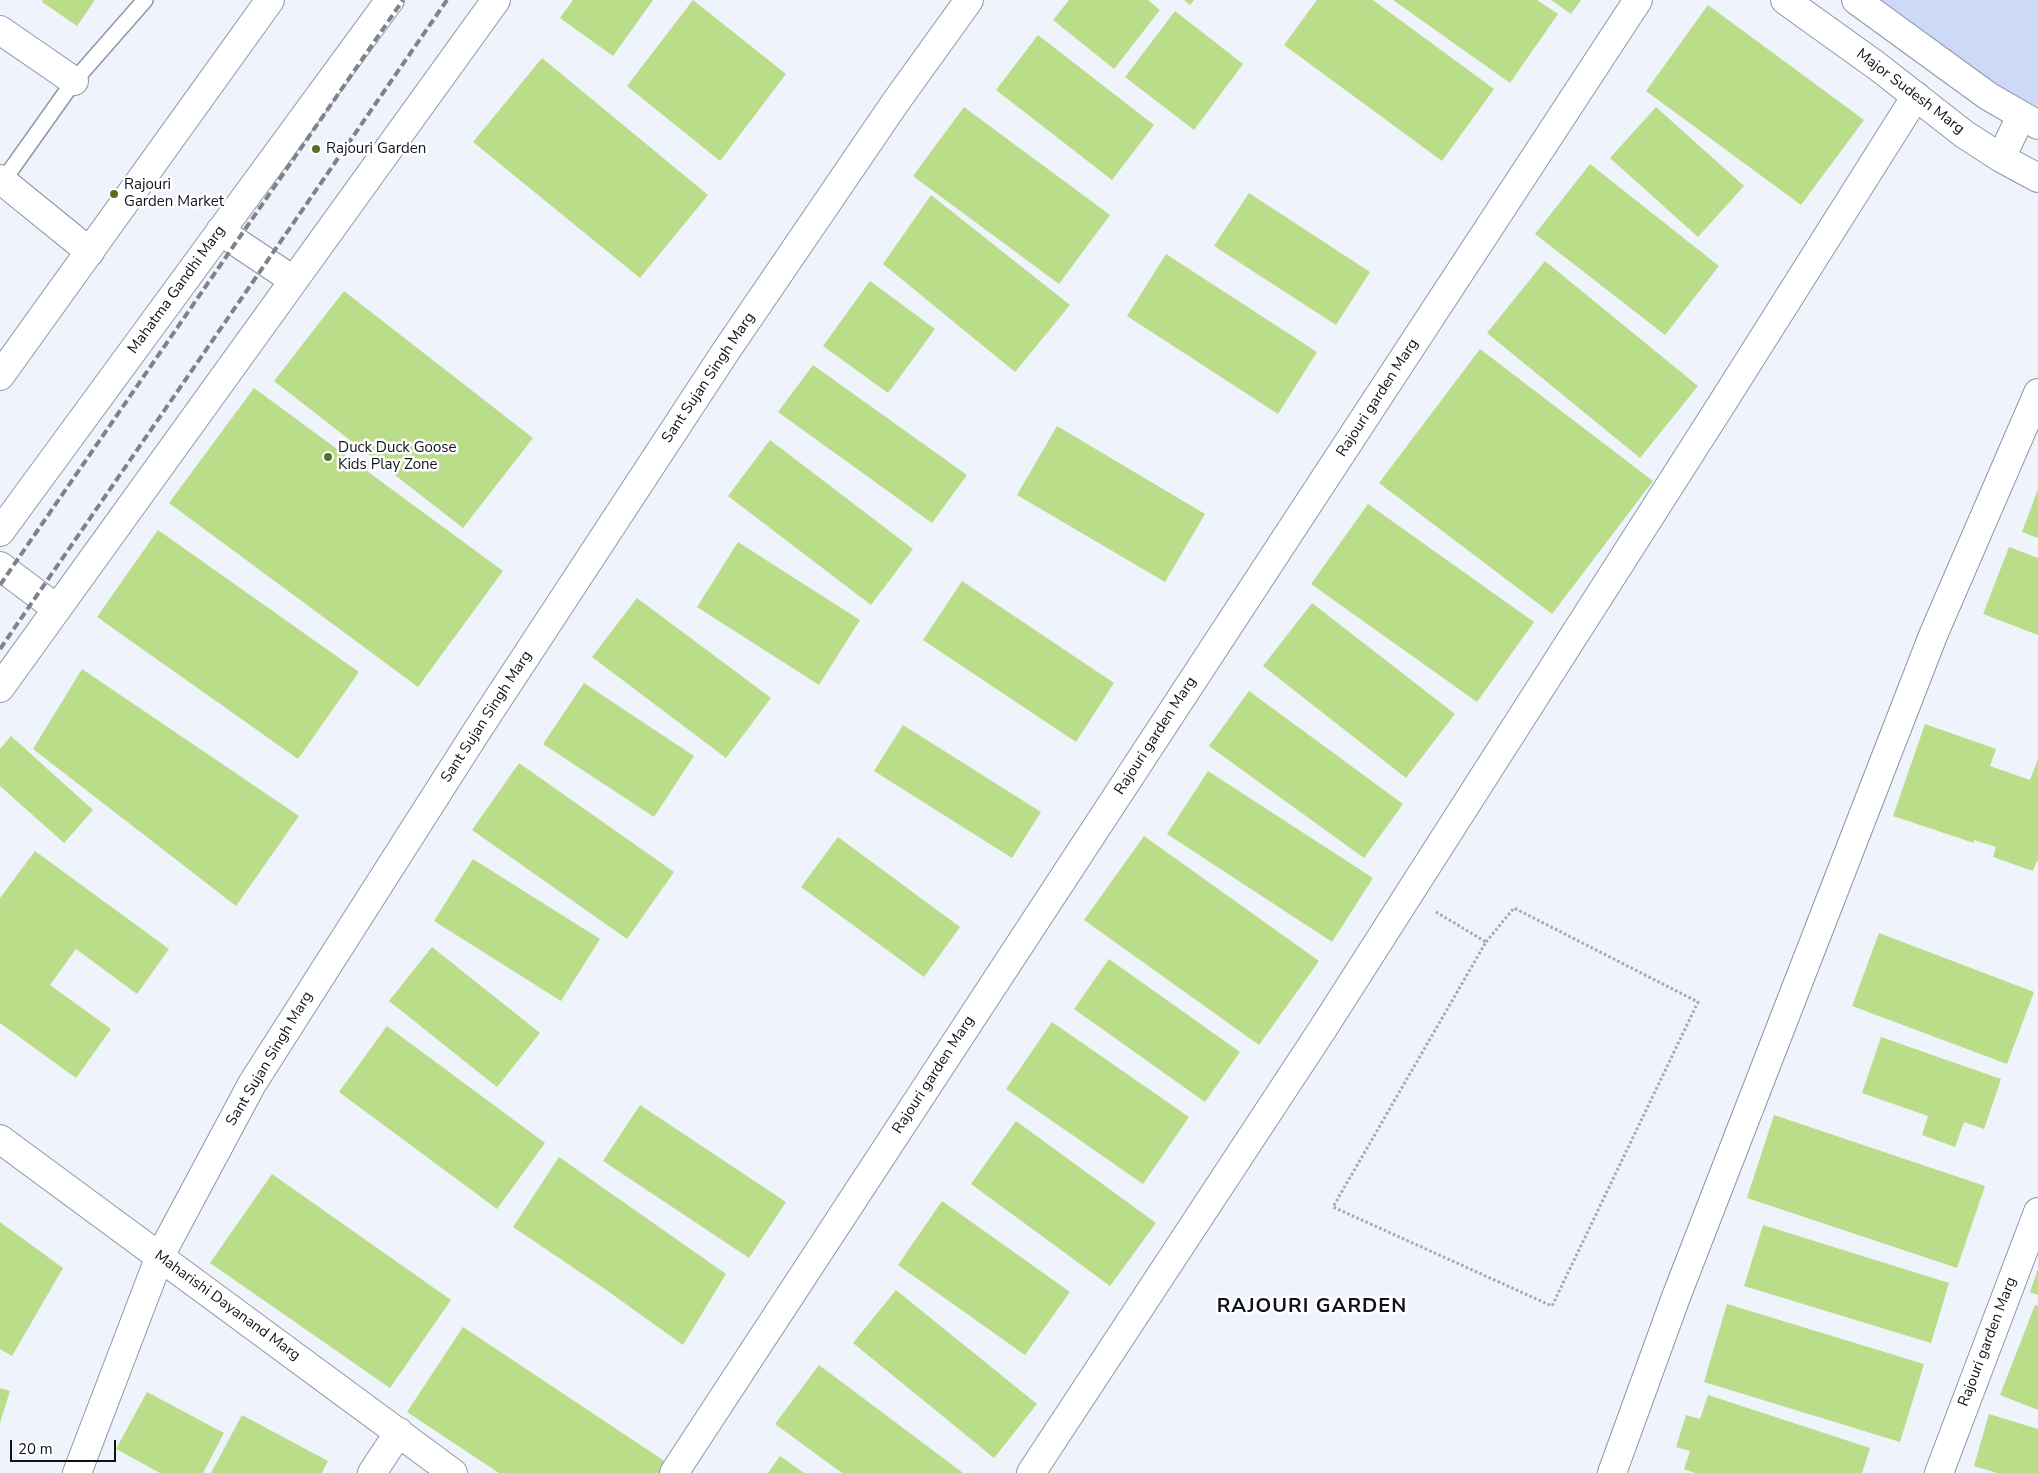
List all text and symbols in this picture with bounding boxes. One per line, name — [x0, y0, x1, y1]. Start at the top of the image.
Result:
street label: Major Sudesh Marg — [1852, 45, 1968, 139]
place label: Rajouri Garden — [326, 140, 426, 158]
marker: Rajouri Garden — [310, 143, 322, 155]
place label: Rajouri Garden Market — [124, 176, 224, 211]
marker: Rajouri Garden Market — [108, 188, 120, 200]
street label: Mahatma Gandhi Marg — [124, 222, 230, 358]
street label: Sant Sujan Singh Marg — [659, 309, 759, 447]
street label: Rajouri garden Marg — [1333, 336, 1423, 460]
place label: Duck Duck Goose Kids Play Zone — [338, 439, 456, 474]
marker: Duck Duck Goose Kids Play Zone — [322, 451, 334, 463]
street label: Sant Sujan Singh Marg — [438, 648, 536, 786]
street label: Rajouri garden Marg — [1111, 674, 1201, 798]
street label: Sant Sujan Singh Marg — [223, 989, 317, 1129]
street label: Rajouri garden Marg — [889, 1013, 979, 1137]
street label: Maharishi Dayanand Marg — [150, 1247, 304, 1365]
street label: Rajouri garden Marg — [1955, 1275, 2021, 1409]
district label: RAJOURI GARDEN — [1215, 1295, 1409, 1319]
scale bar — [12, 1430, 119, 1462]
text: 20 m — [18, 1439, 53, 1459]

